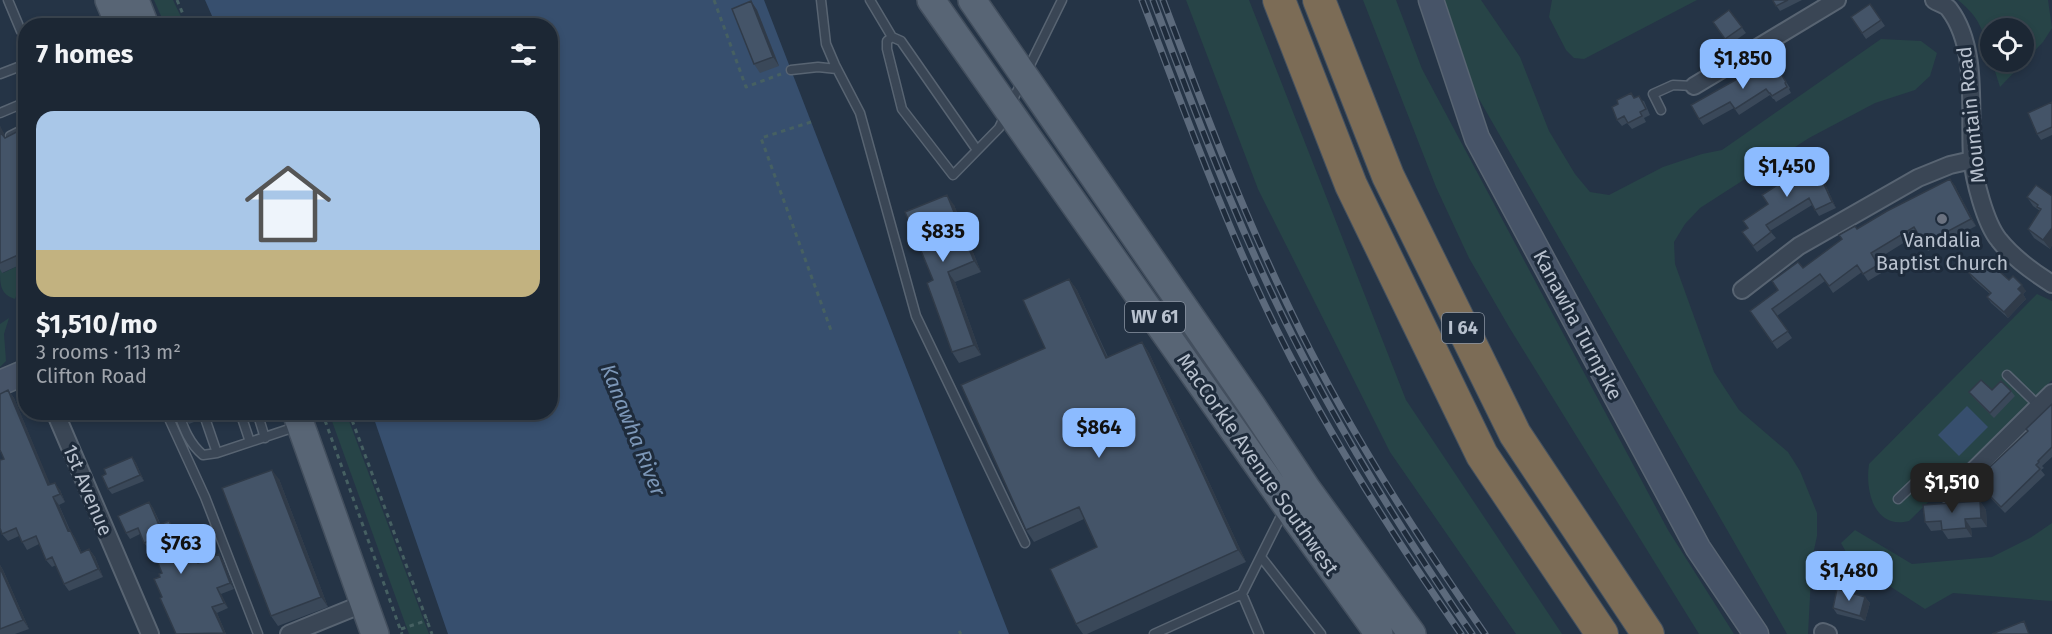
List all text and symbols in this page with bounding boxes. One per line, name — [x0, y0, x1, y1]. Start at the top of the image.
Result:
map controls — [1980, 18, 2034, 72]
button: locate — [1980, 18, 2034, 72]
icon: filters — [507, 38, 540, 71]
text: 7 homes — [36, 39, 133, 70]
pin: $1,850 — [1694, 39, 1792, 90]
street label: Mountain Road — [1952, 45, 1990, 185]
text: $1,850 — [1714, 46, 1772, 70]
pin: $1,450 — [1738, 147, 1836, 198]
icon: home — [234, 150, 342, 258]
text: $1,450 — [1758, 154, 1816, 178]
pin: $835 — [907, 212, 979, 263]
marker: Vandalia Baptist Church — [1935, 212, 1949, 226]
text: $835 — [921, 219, 965, 243]
place label: Vandalia Baptist Church — [1876, 228, 2008, 275]
street label: Kanawha Turnpike — [1528, 246, 1628, 404]
road number: WV 61 — [1125, 302, 1185, 332]
text: $1,510/mo — [36, 309, 158, 340]
road number: I 64 — [1442, 313, 1484, 343]
text: 3 rooms · 113 m² — [36, 340, 181, 364]
street label: MacCorkle Avenue Southwest — [1172, 349, 1344, 580]
water label: Kanawha River — [595, 360, 672, 501]
text: Clifton Road — [36, 364, 147, 388]
pin: $864 — [1063, 408, 1135, 459]
text: $864 — [1076, 415, 1122, 439]
street label: 1st Avenue — [58, 441, 118, 539]
pin: $1,510 — [1903, 463, 2001, 514]
text: $1,510 — [1924, 470, 1980, 494]
pin: $763 — [145, 524, 217, 575]
text: $763 — [160, 531, 202, 555]
pin: $1,480 — [1800, 551, 1898, 602]
text: $1,480 — [1820, 558, 1878, 582]

